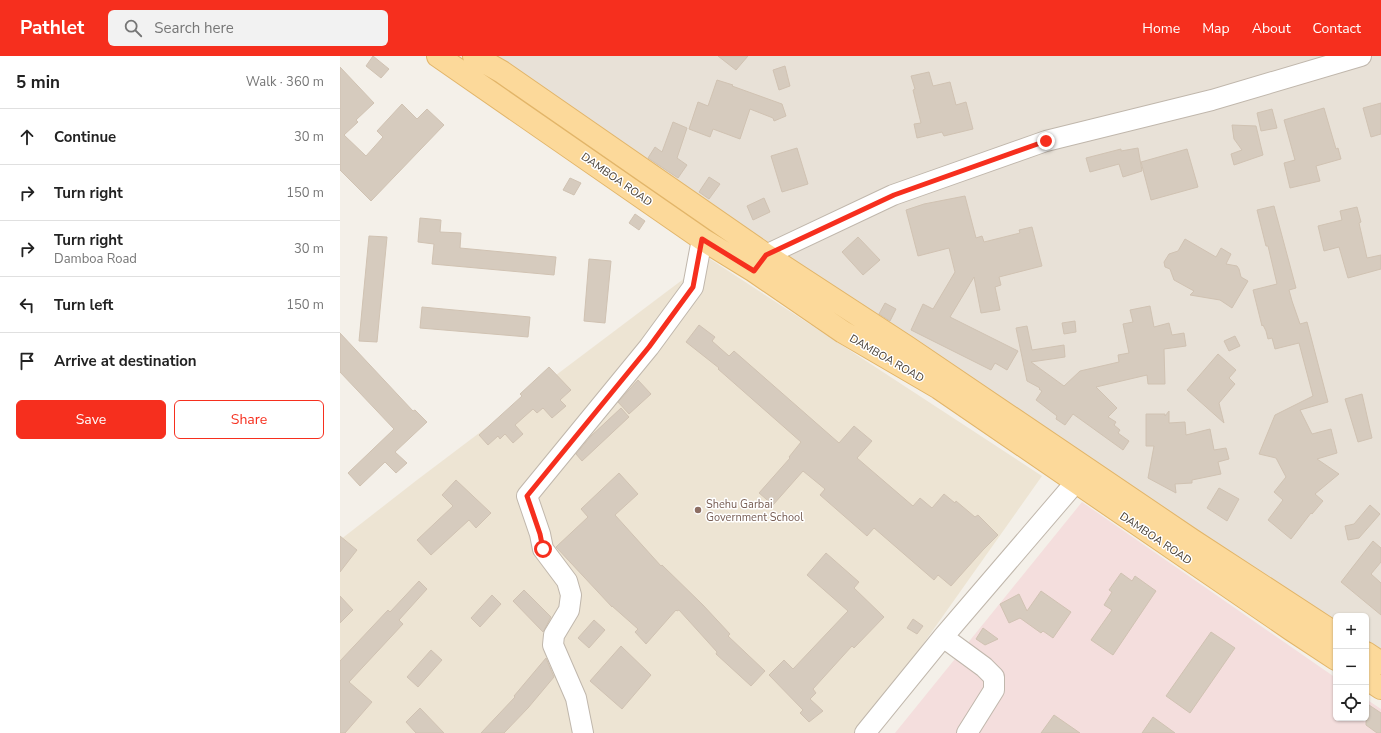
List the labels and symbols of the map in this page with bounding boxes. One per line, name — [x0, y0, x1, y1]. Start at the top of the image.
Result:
route end — [1037, 132, 1055, 150]
street label: DAMBOA ROAD — [578, 149, 655, 210]
street label: DAMBOA ROAD — [847, 331, 927, 386]
place label: Shehu Garbai Government School — [706, 497, 804, 525]
marker: Shehu Garbai Government School — [693, 505, 703, 515]
street label: DAMBOA ROAD — [1117, 509, 1195, 568]
route start — [534, 540, 552, 558]

